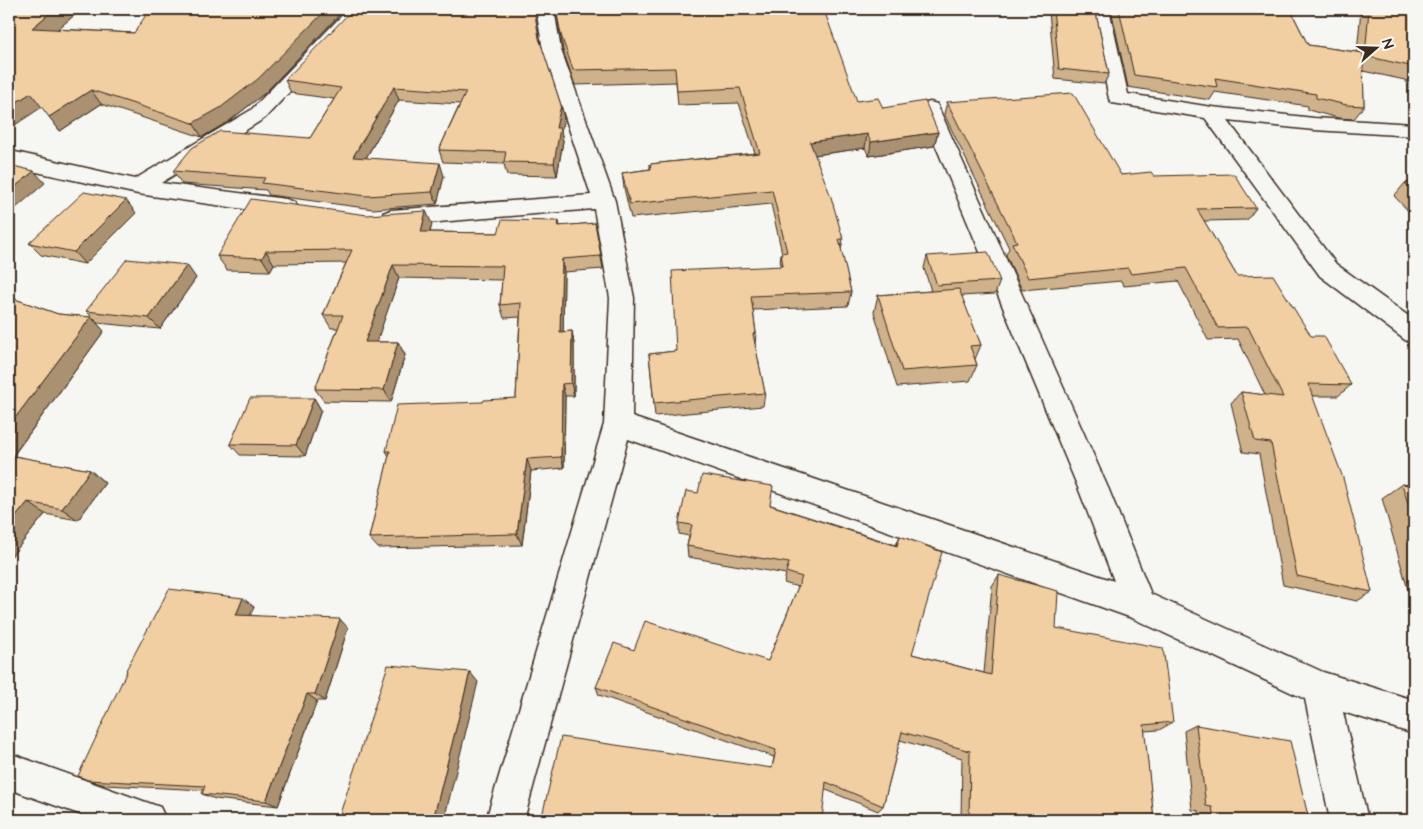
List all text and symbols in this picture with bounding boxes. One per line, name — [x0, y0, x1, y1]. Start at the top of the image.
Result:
north arrow — [1350, 22, 1400, 72]
text: N — [1376, 36, 1398, 52]

